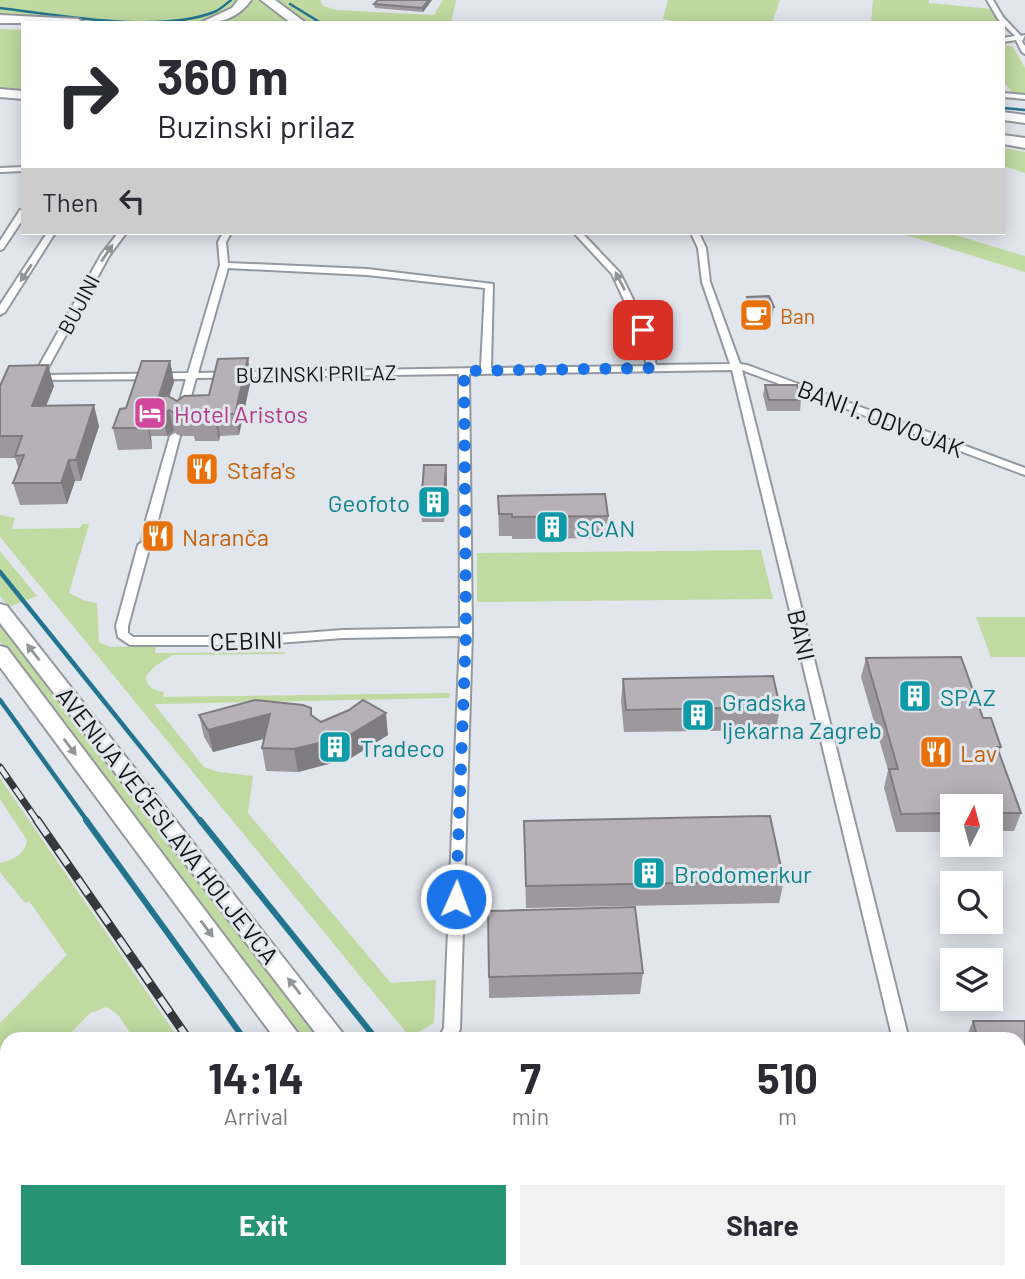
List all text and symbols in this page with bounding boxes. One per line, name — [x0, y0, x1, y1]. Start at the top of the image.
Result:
text: 360 m — [157, 46, 288, 105]
icon: right — [42, 49, 133, 140]
text: Buzinski prilaz — [157, 106, 355, 144]
icon: left — [113, 182, 151, 220]
text: Then — [42, 186, 99, 217]
one-way arrow — [100, 244, 113, 263]
one-way arrow — [19, 263, 32, 282]
street label: BUJINI — [52, 270, 104, 338]
one-way arrow — [614, 271, 626, 291]
cafe icon: Ban — [737, 296, 775, 334]
pin — [613, 300, 673, 360]
place label: Ban — [780, 303, 815, 328]
icon: arrive — [624, 311, 662, 349]
street label: BUZINSKI PRILAZ — [235, 359, 397, 387]
street label: BANI I. ODVOJAK — [794, 373, 968, 463]
hotel icon: Hotel Aristos — [131, 394, 169, 432]
place label: Hotel Aristos — [174, 399, 308, 428]
restaurant icon: Stafa's — [183, 450, 221, 488]
place label: Stafa's — [227, 455, 296, 484]
building icon: Geofoto — [415, 483, 453, 521]
place label: Geofoto — [328, 488, 410, 517]
building icon: SCAN — [533, 508, 571, 546]
place label: SCAN — [576, 513, 635, 542]
restaurant icon: Naranča — [139, 517, 177, 555]
place label: Naranča — [182, 522, 269, 551]
street label: BANI — [782, 607, 822, 663]
street label: CEBINI — [209, 624, 283, 656]
one-way arrow — [26, 644, 41, 662]
building icon: SPAZ — [896, 677, 934, 715]
street label: AVENIJA VEĆESLAVA HOLJEVCA — [51, 681, 285, 969]
place label: SPAZ — [940, 682, 996, 711]
place label: Gradska ljekarna Zagreb — [722, 687, 882, 744]
building icon: Gradska ljekarna Zagreb — [679, 696, 717, 734]
building icon: Tradeco — [316, 728, 354, 766]
place label: Tradeco — [360, 733, 445, 762]
restaurant icon: Lav — [917, 733, 955, 771]
one-way arrow — [63, 738, 77, 756]
place label: Lav — [960, 738, 997, 767]
north arrow — [940, 794, 1003, 858]
map controls — [940, 794, 1003, 1011]
building icon: Brodomerkur — [630, 854, 668, 892]
place label: Brodomerkur — [674, 859, 812, 888]
position arrow — [419, 862, 493, 936]
button: search — [940, 871, 1003, 934]
one-way arrow — [200, 919, 215, 937]
button: layers — [940, 948, 1003, 1011]
one-way arrow — [287, 977, 302, 995]
text: 14:14 — [208, 1052, 304, 1102]
text: 7 — [520, 1052, 541, 1102]
text: 510 — [757, 1052, 818, 1102]
text: Arrival — [224, 1102, 288, 1130]
text: min — [512, 1102, 549, 1130]
text: m — [778, 1102, 797, 1130]
button: Exit — [21, 1185, 506, 1265]
button: Share — [520, 1185, 1005, 1265]

